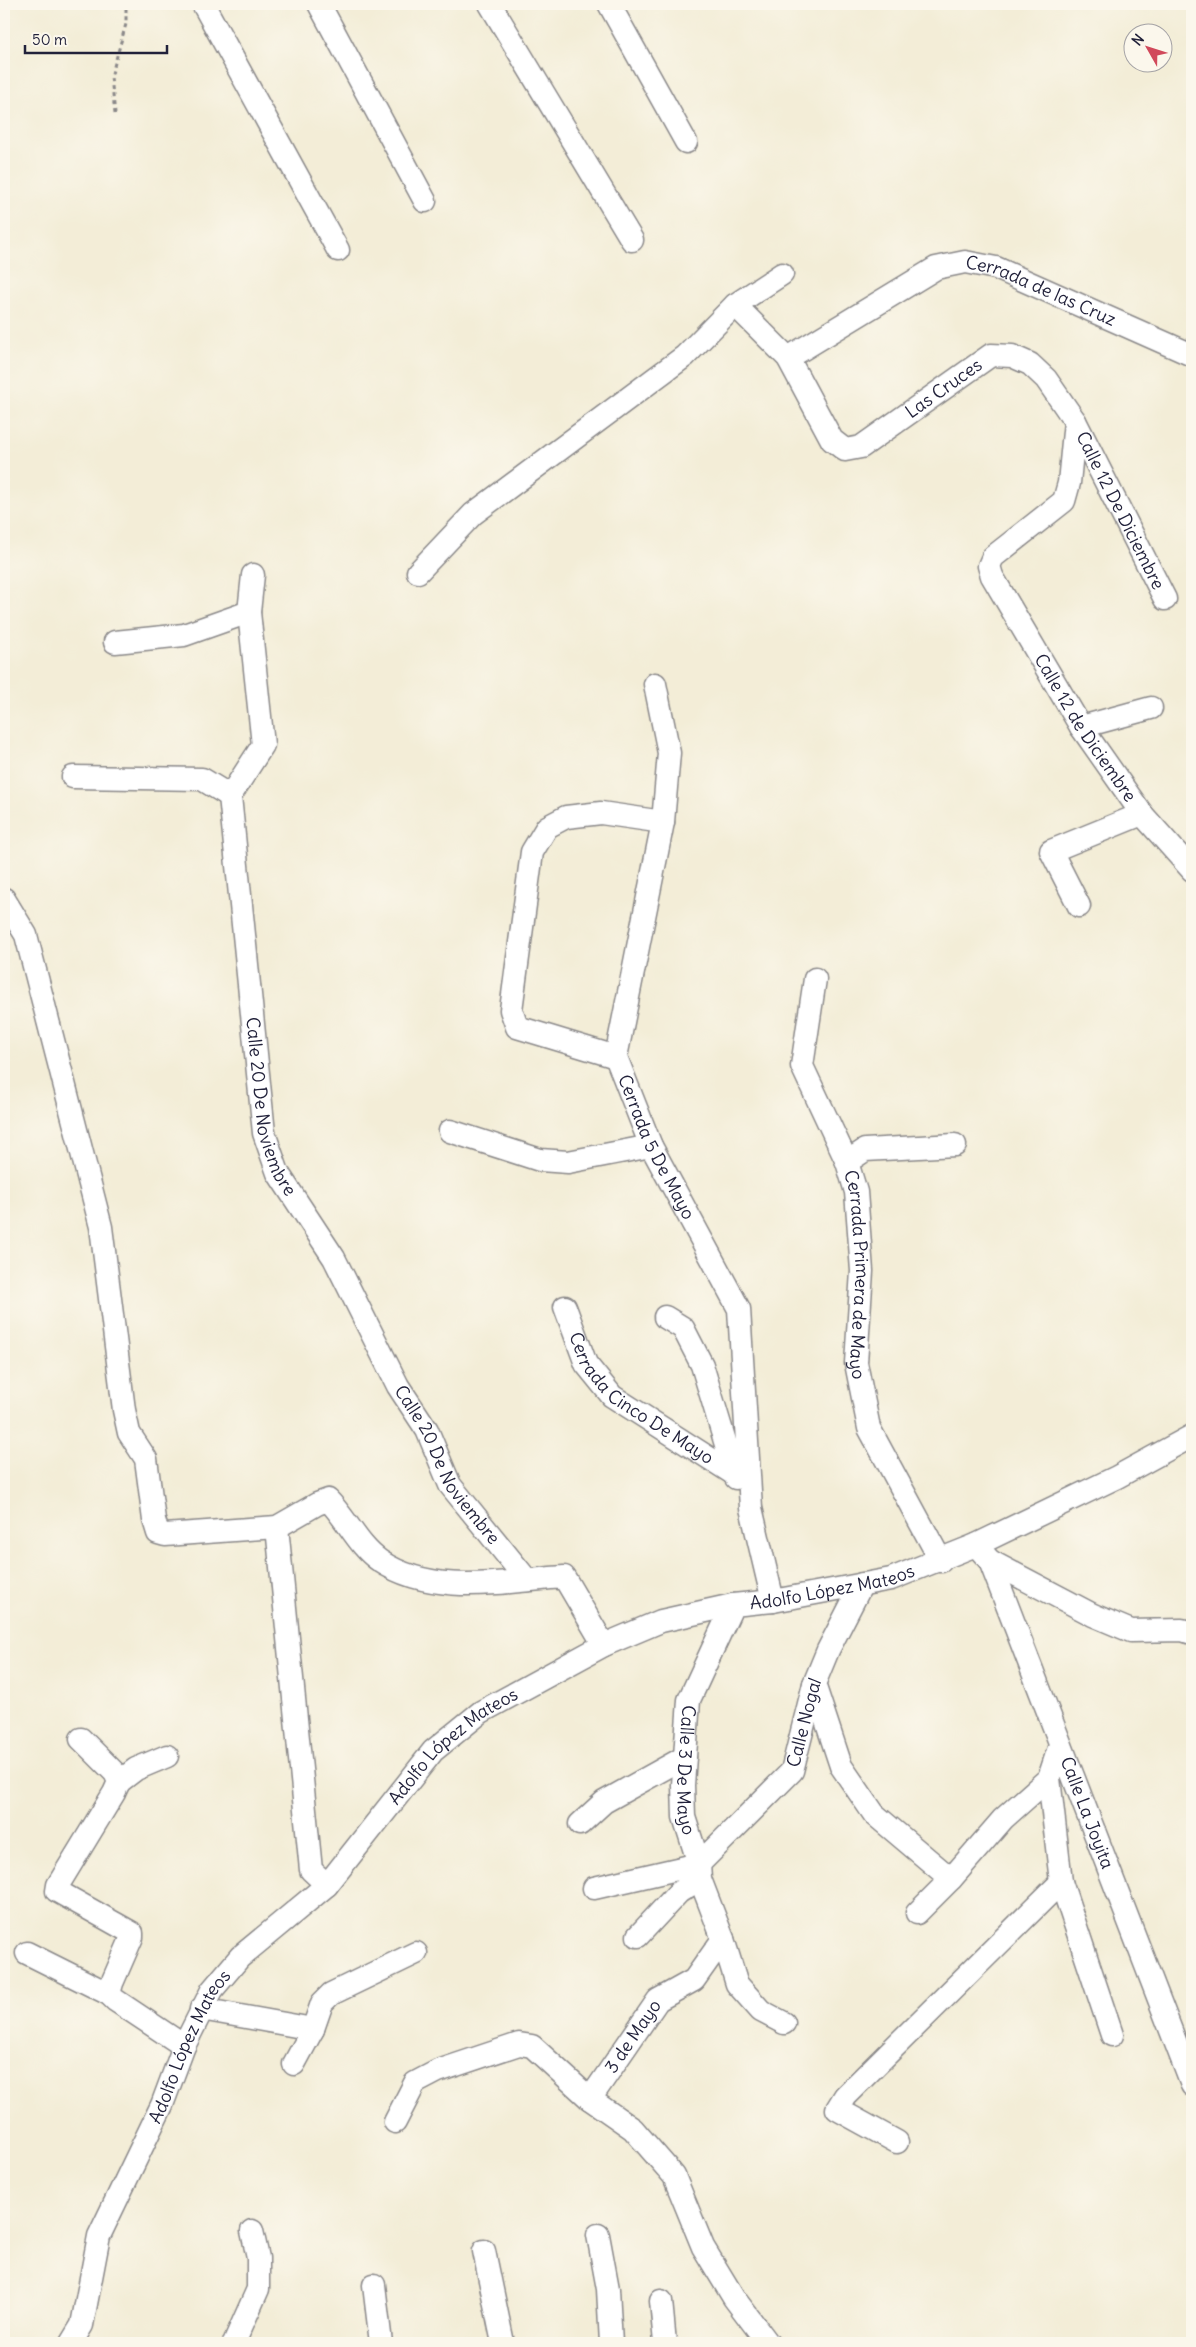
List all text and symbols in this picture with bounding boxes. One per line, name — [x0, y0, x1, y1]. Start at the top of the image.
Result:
scale bar — [25, 22, 168, 54]
north arrow — [1124, 22, 1174, 72]
text: 50 m — [32, 30, 67, 49]
text: N — [1128, 30, 1148, 49]
street label: Cerrada de las Cruz — [964, 250, 1120, 331]
street label: Las Cruces — [901, 353, 986, 423]
street label: Calle 12 De Diciembre — [1071, 427, 1170, 593]
street label: Calle 12 de Diciembre — [1029, 649, 1142, 806]
street label: Calle 20 De Noviembre — [241, 1016, 302, 1200]
street label: Cerrada 5 De Mayo — [613, 1071, 700, 1223]
street label: Cerrada Primera de Mayo — [839, 1167, 875, 1381]
street label: Cerrada Cinco De Mayo — [564, 1329, 718, 1469]
street label: Calle 20 De Noviembre — [390, 1380, 505, 1549]
street label: Adolfo López Mateos — [749, 1559, 918, 1614]
street label: Calle Nogal — [781, 1674, 826, 1769]
street label: Adolfo López Mateos — [383, 1682, 522, 1809]
street label: Calle 3 De Mayo — [672, 1704, 701, 1838]
street label: Calle La Joyita — [1056, 1753, 1119, 1872]
street label: Adolfo López Mateos — [143, 1965, 235, 2127]
street label: 3 de Mayo — [599, 1995, 666, 2077]

